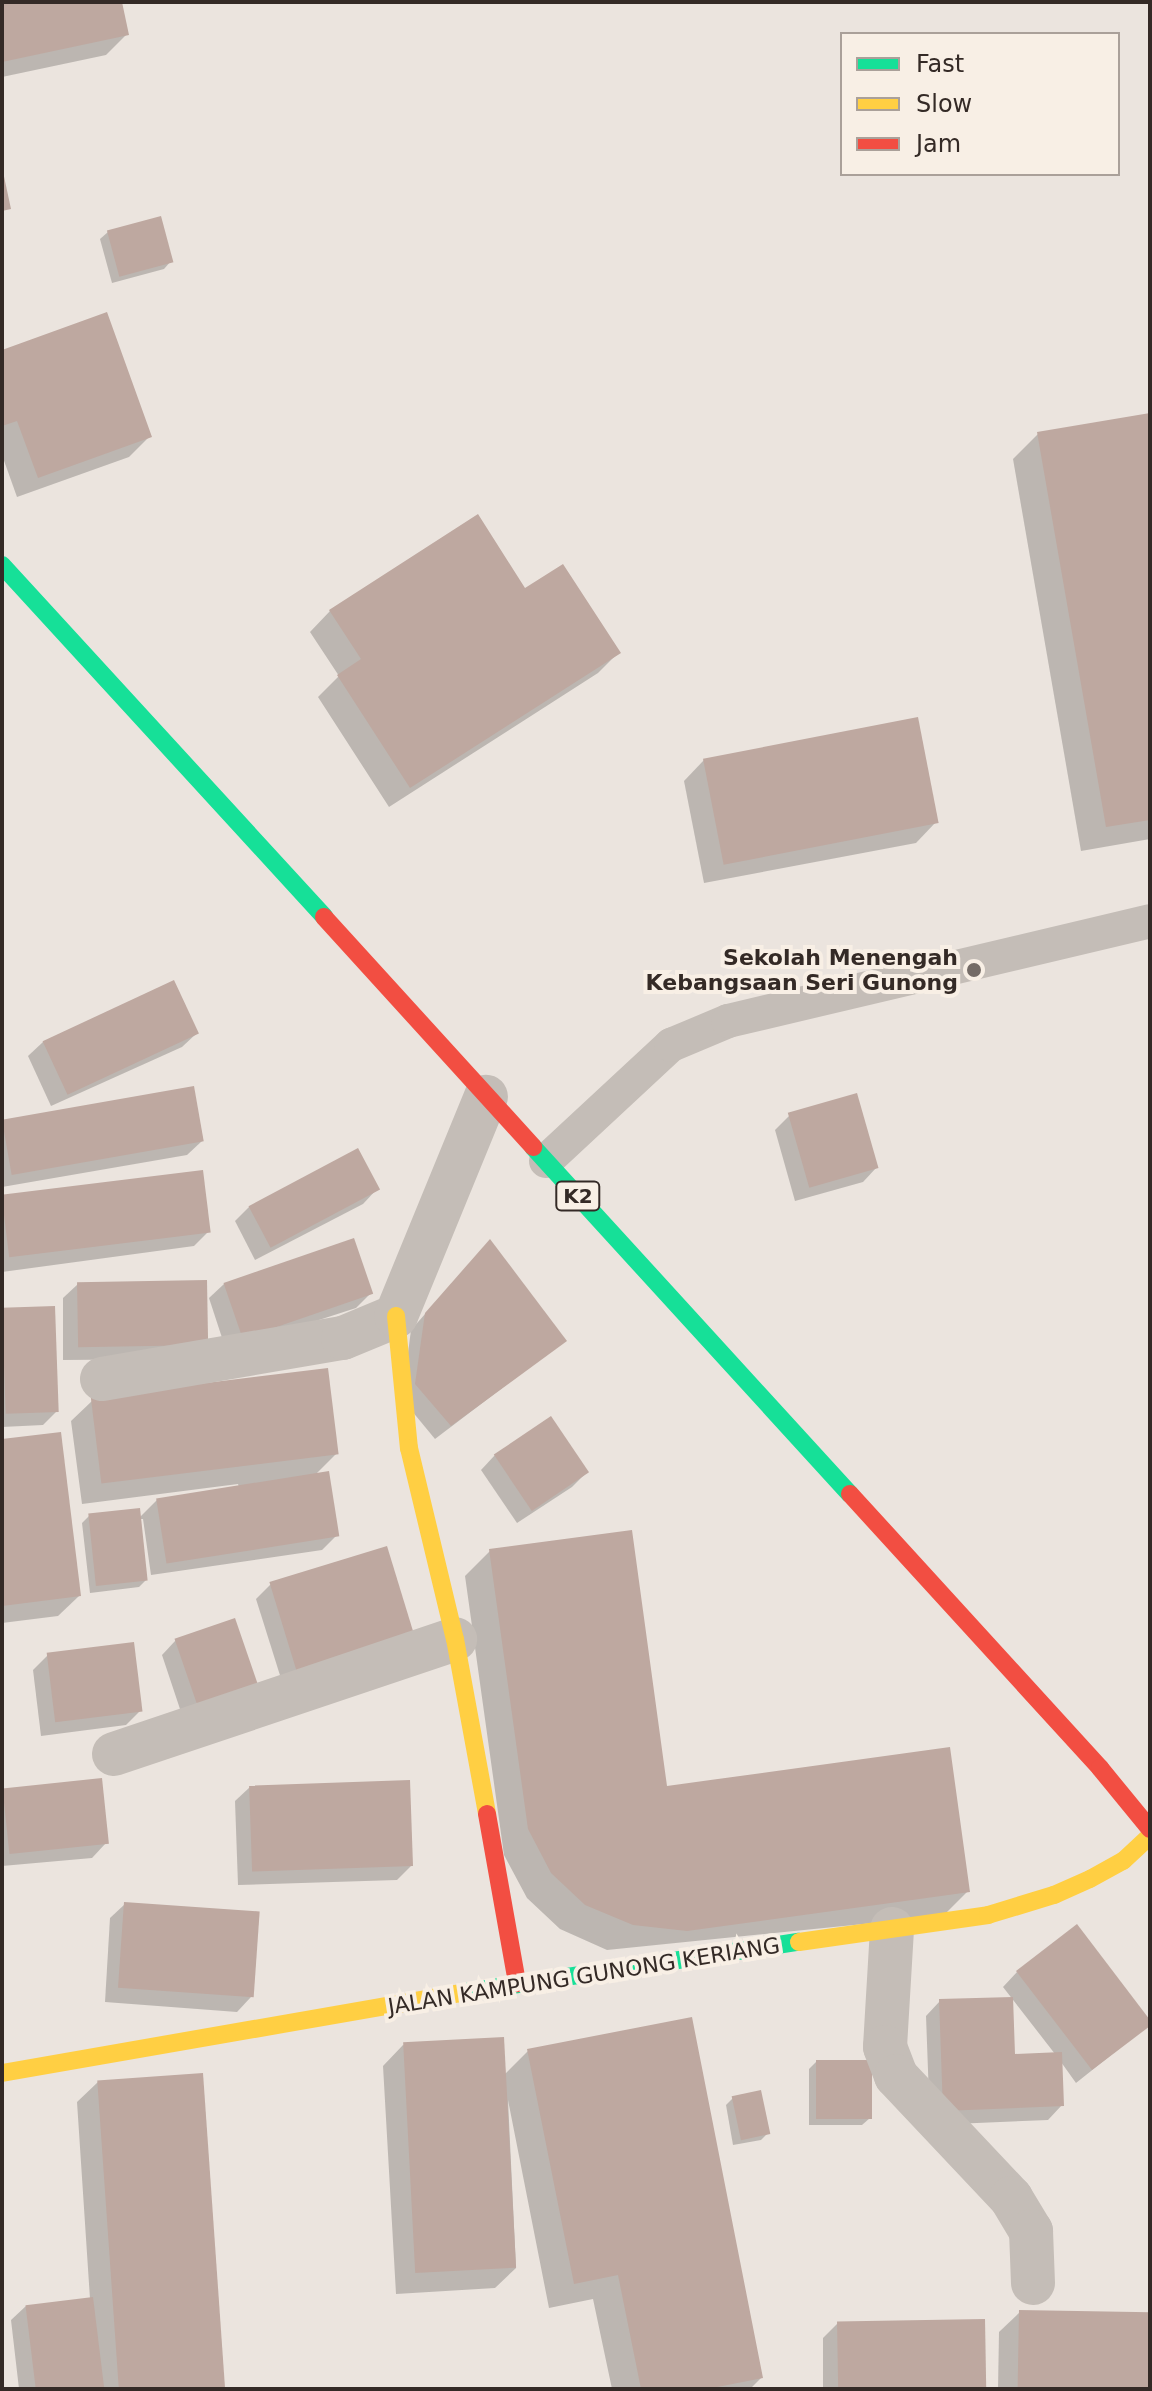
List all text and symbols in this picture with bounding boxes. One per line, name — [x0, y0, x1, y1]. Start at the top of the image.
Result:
legend — [840, 32, 1120, 176]
text: Fast — [916, 50, 964, 78]
text: Slow — [916, 90, 972, 118]
text: Jam — [916, 130, 961, 158]
place label: Sekolah Menengah Kebangsaan Seri Gunong — [646, 944, 958, 996]
marker: Sekolah Menengah Kebangsaan Seri Gunong — [965, 961, 983, 979]
road number: K2 — [554, 1180, 602, 1212]
street label: JALAN KAMPUNG GUNONG KERIANG — [386, 1932, 782, 2020]

